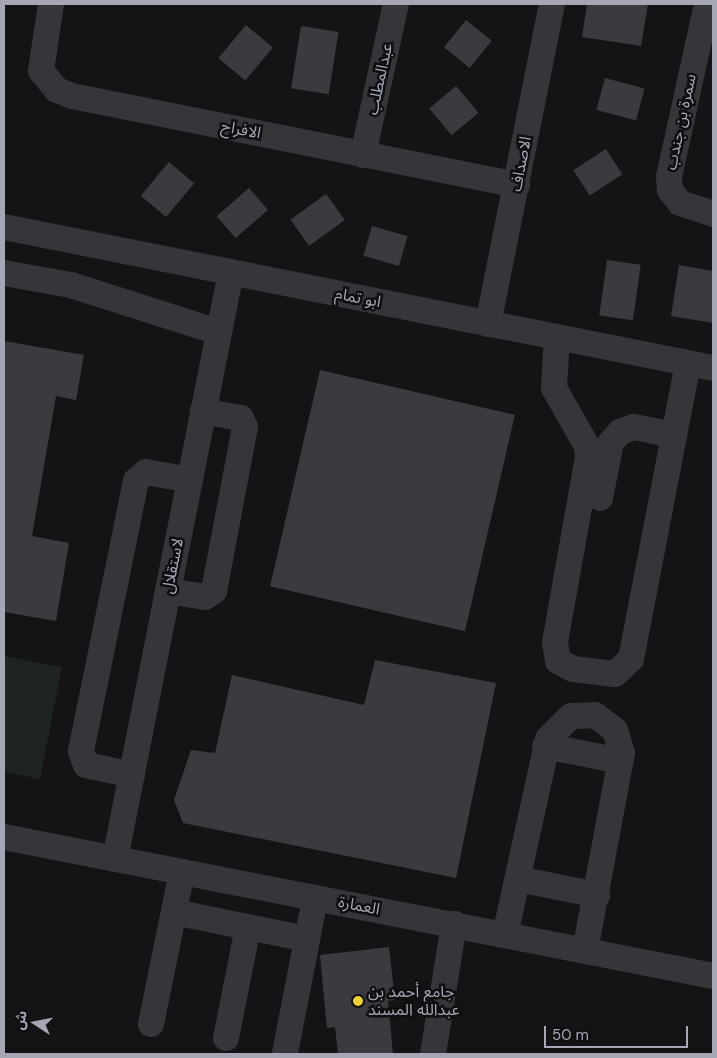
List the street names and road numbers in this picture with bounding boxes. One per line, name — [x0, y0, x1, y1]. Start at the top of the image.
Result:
street label: عبدالمطلب — [363, 41, 397, 117]
street label: سمرة بن جندب — [661, 72, 701, 172]
street label: الافراح — [219, 117, 263, 143]
street label: الاصداف — [506, 135, 536, 193]
street label: ابو تمام — [333, 284, 383, 312]
street label: لاستقلال — [158, 536, 188, 596]
street label: العمارة — [337, 893, 381, 919]

